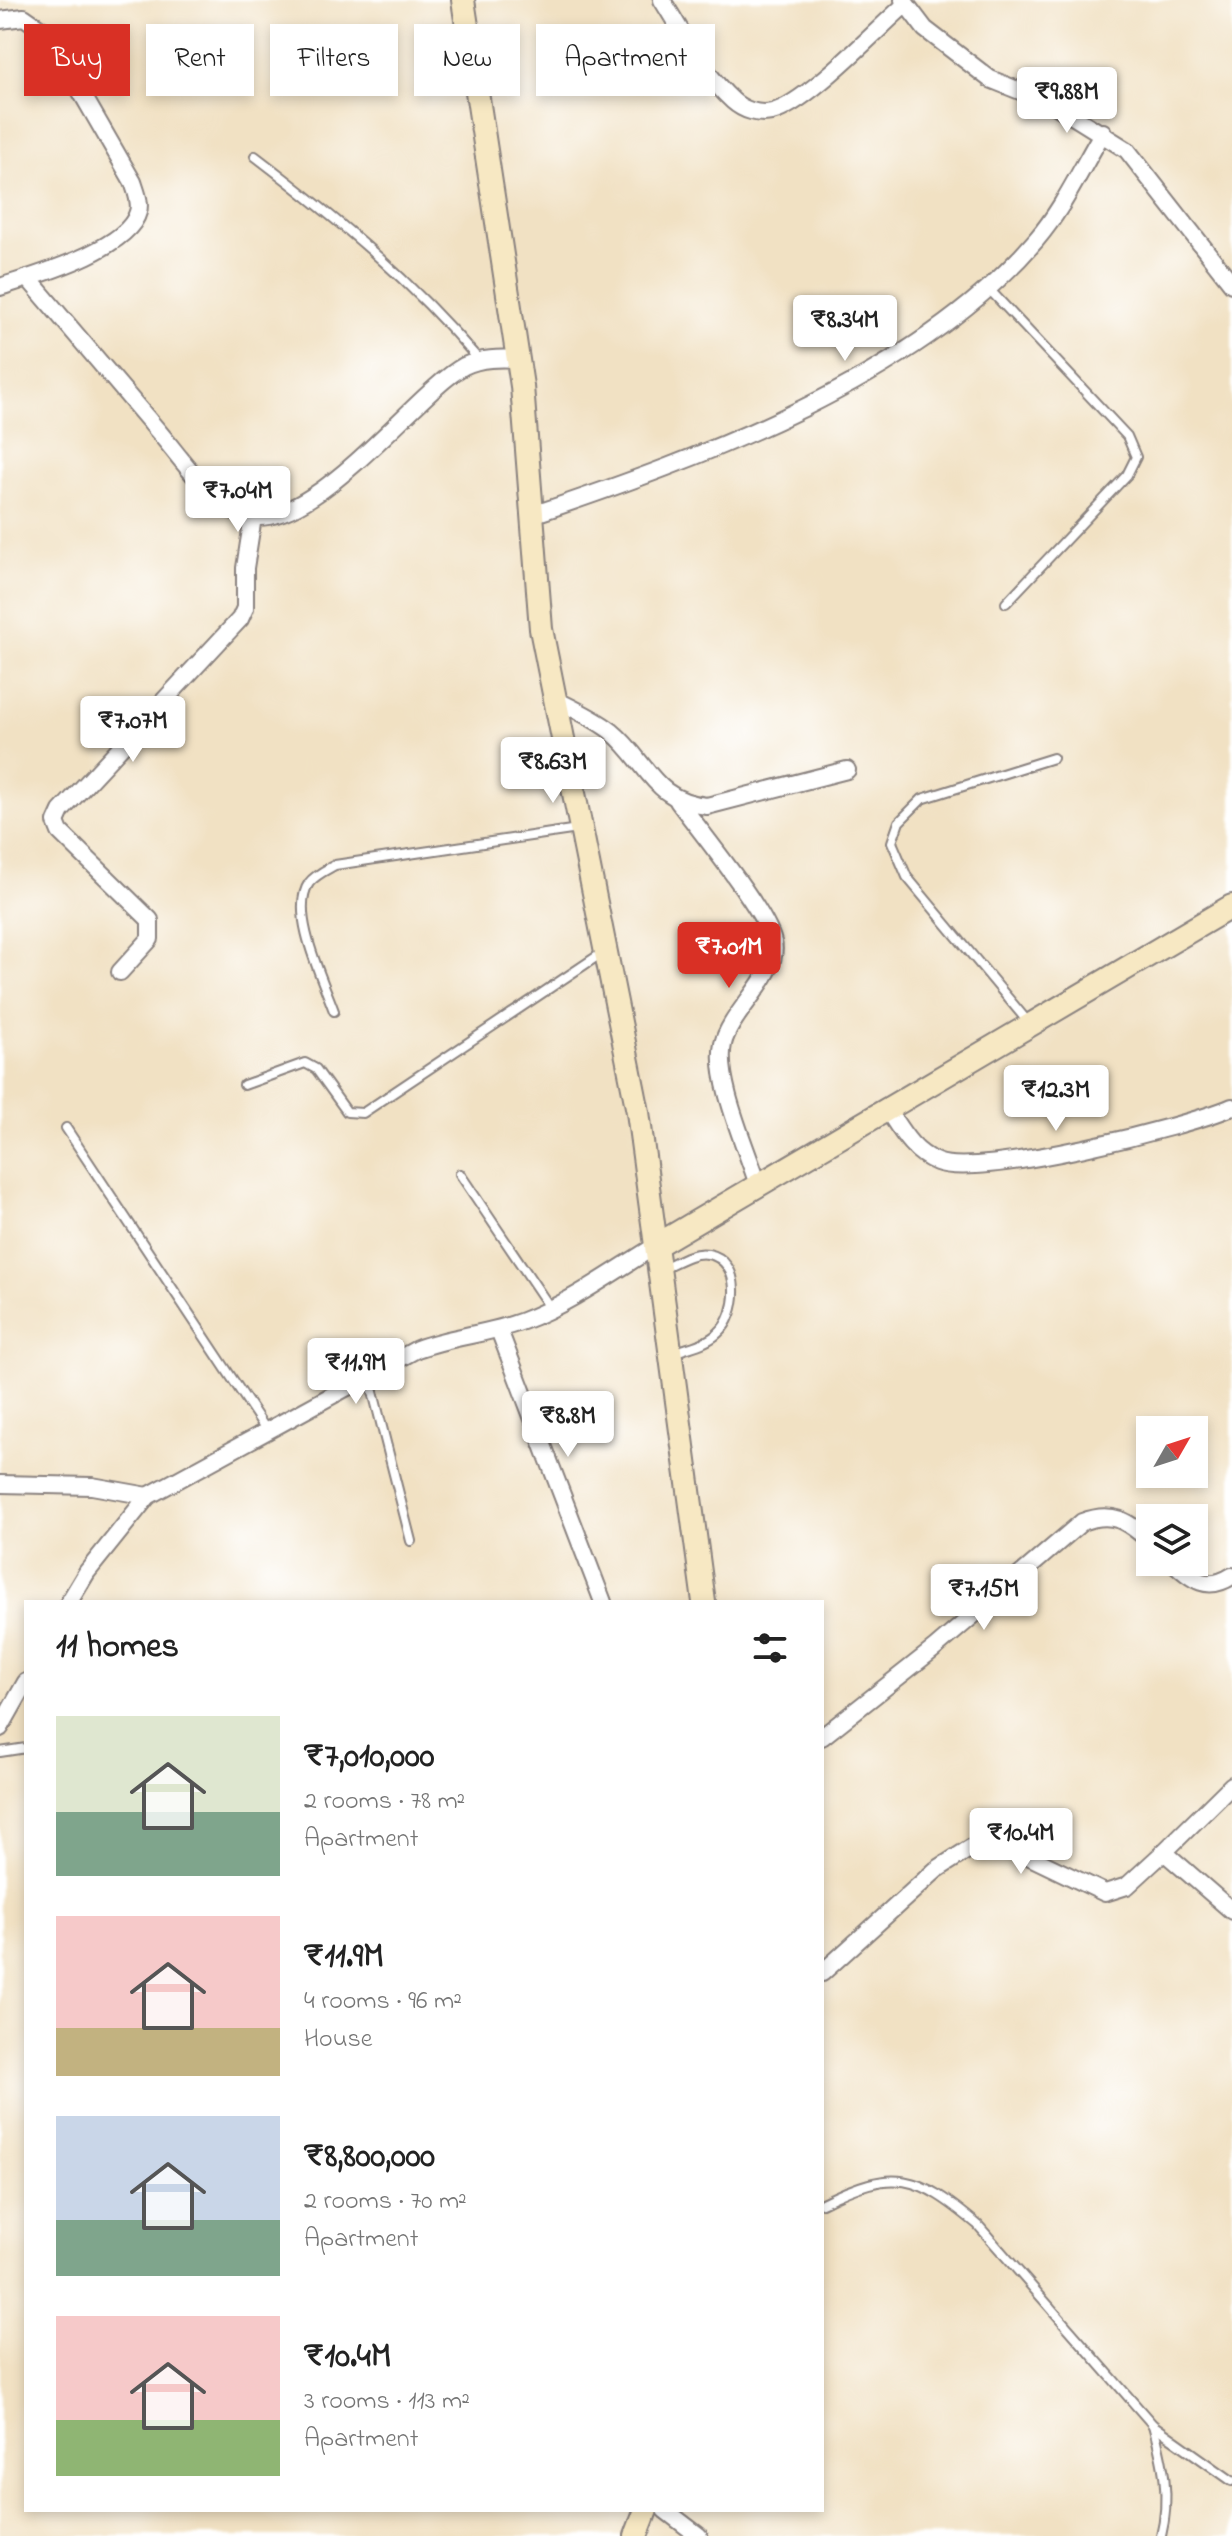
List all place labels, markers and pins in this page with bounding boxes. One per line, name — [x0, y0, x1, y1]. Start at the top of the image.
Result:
pin: ₹9.88M — [1002, 67, 1132, 135]
pin: ₹8.34M — [780, 295, 910, 363]
pin: ₹7.04M — [173, 466, 303, 534]
pin: ₹7.07M — [68, 696, 198, 764]
pin: ₹8.63M — [488, 737, 618, 805]
pin: ₹7.01M — [664, 922, 794, 990]
pin: ₹12.3M — [991, 1065, 1121, 1133]
pin: ₹11.9M — [291, 1338, 421, 1406]
pin: ₹8.8M — [512, 1391, 624, 1459]
pin: ₹7.15M — [919, 1564, 1049, 1632]
pin: ₹10.4M — [956, 1808, 1086, 1876]

